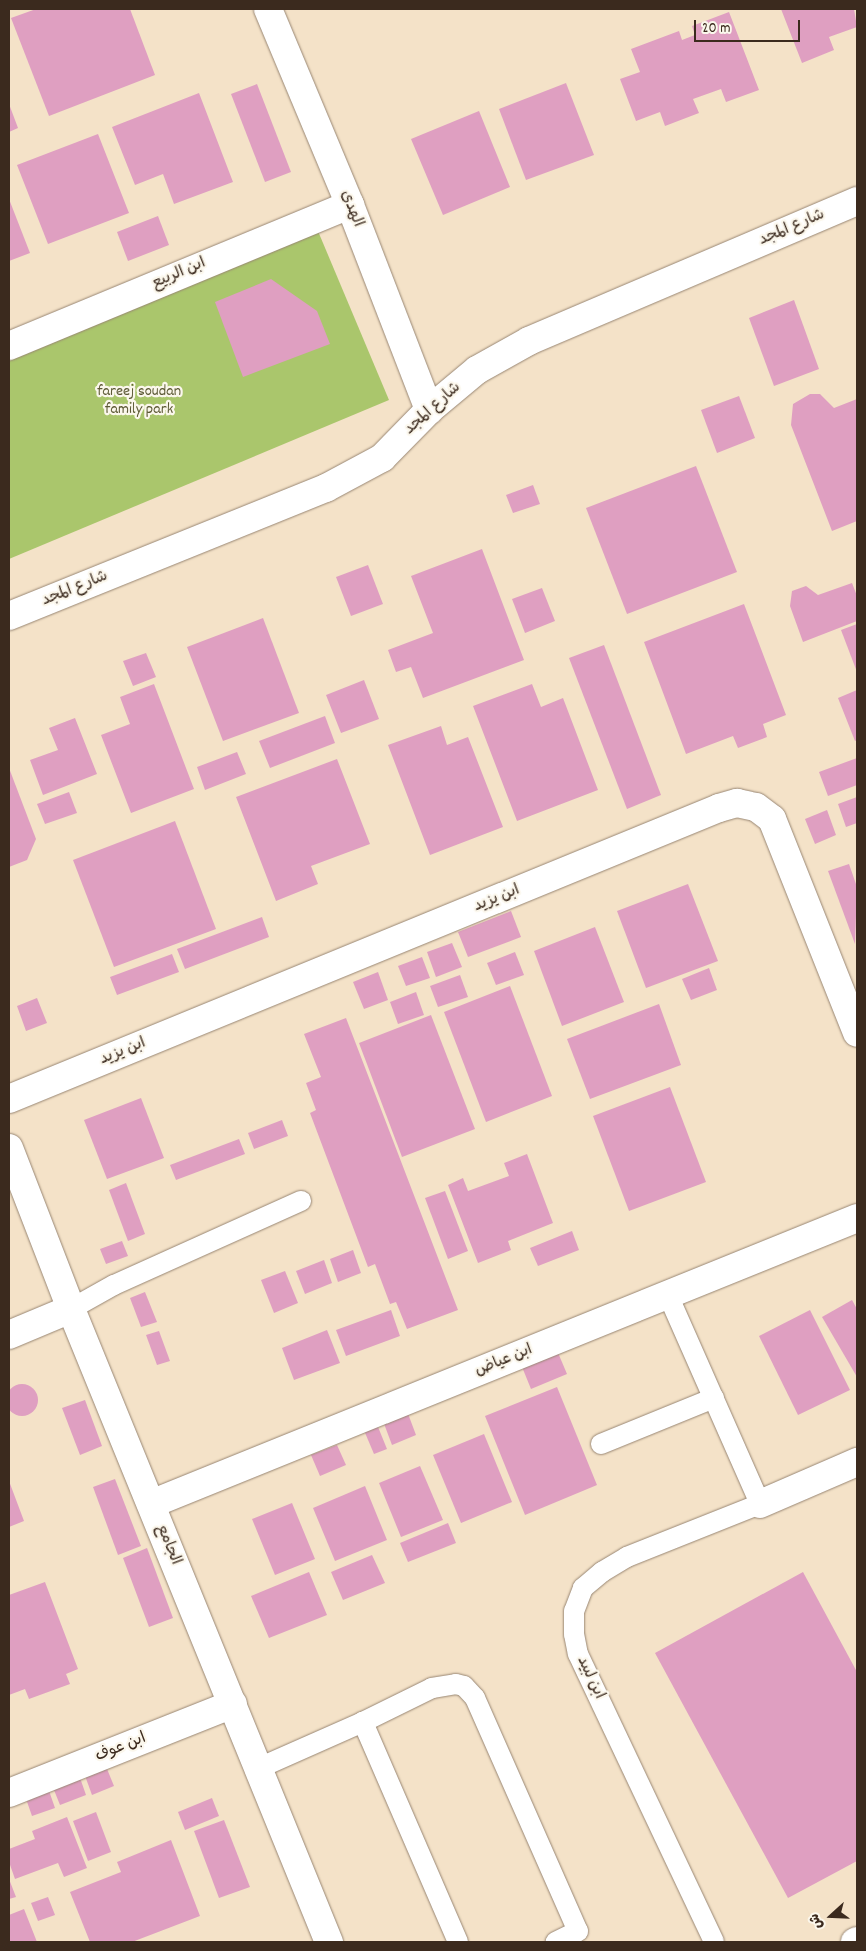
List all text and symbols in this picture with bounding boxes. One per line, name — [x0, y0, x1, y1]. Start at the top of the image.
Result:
scale bar — [696, 10, 802, 42]
text: 20 m — [702, 18, 730, 40]
street label: الهدى — [335, 188, 367, 230]
street label: شارع المجد — [756, 206, 828, 250]
street label: ابن الربيع — [149, 254, 209, 294]
street label: شارع المجد — [401, 379, 465, 439]
park label: fareej soudan family park — [97, 382, 181, 420]
street label: شارع المجد — [39, 567, 111, 611]
street label: ابن يزيد — [471, 881, 523, 917]
street label: ابن يزيد — [97, 1034, 149, 1070]
street label: ابن عياض — [472, 1341, 536, 1381]
street label: الجامع — [151, 1522, 185, 1568]
street label: ابن لبيد — [572, 1654, 608, 1702]
street label: ابن عوف — [93, 1729, 149, 1767]
north arrow — [806, 1891, 856, 1941]
text: ش — [805, 1910, 829, 1932]

